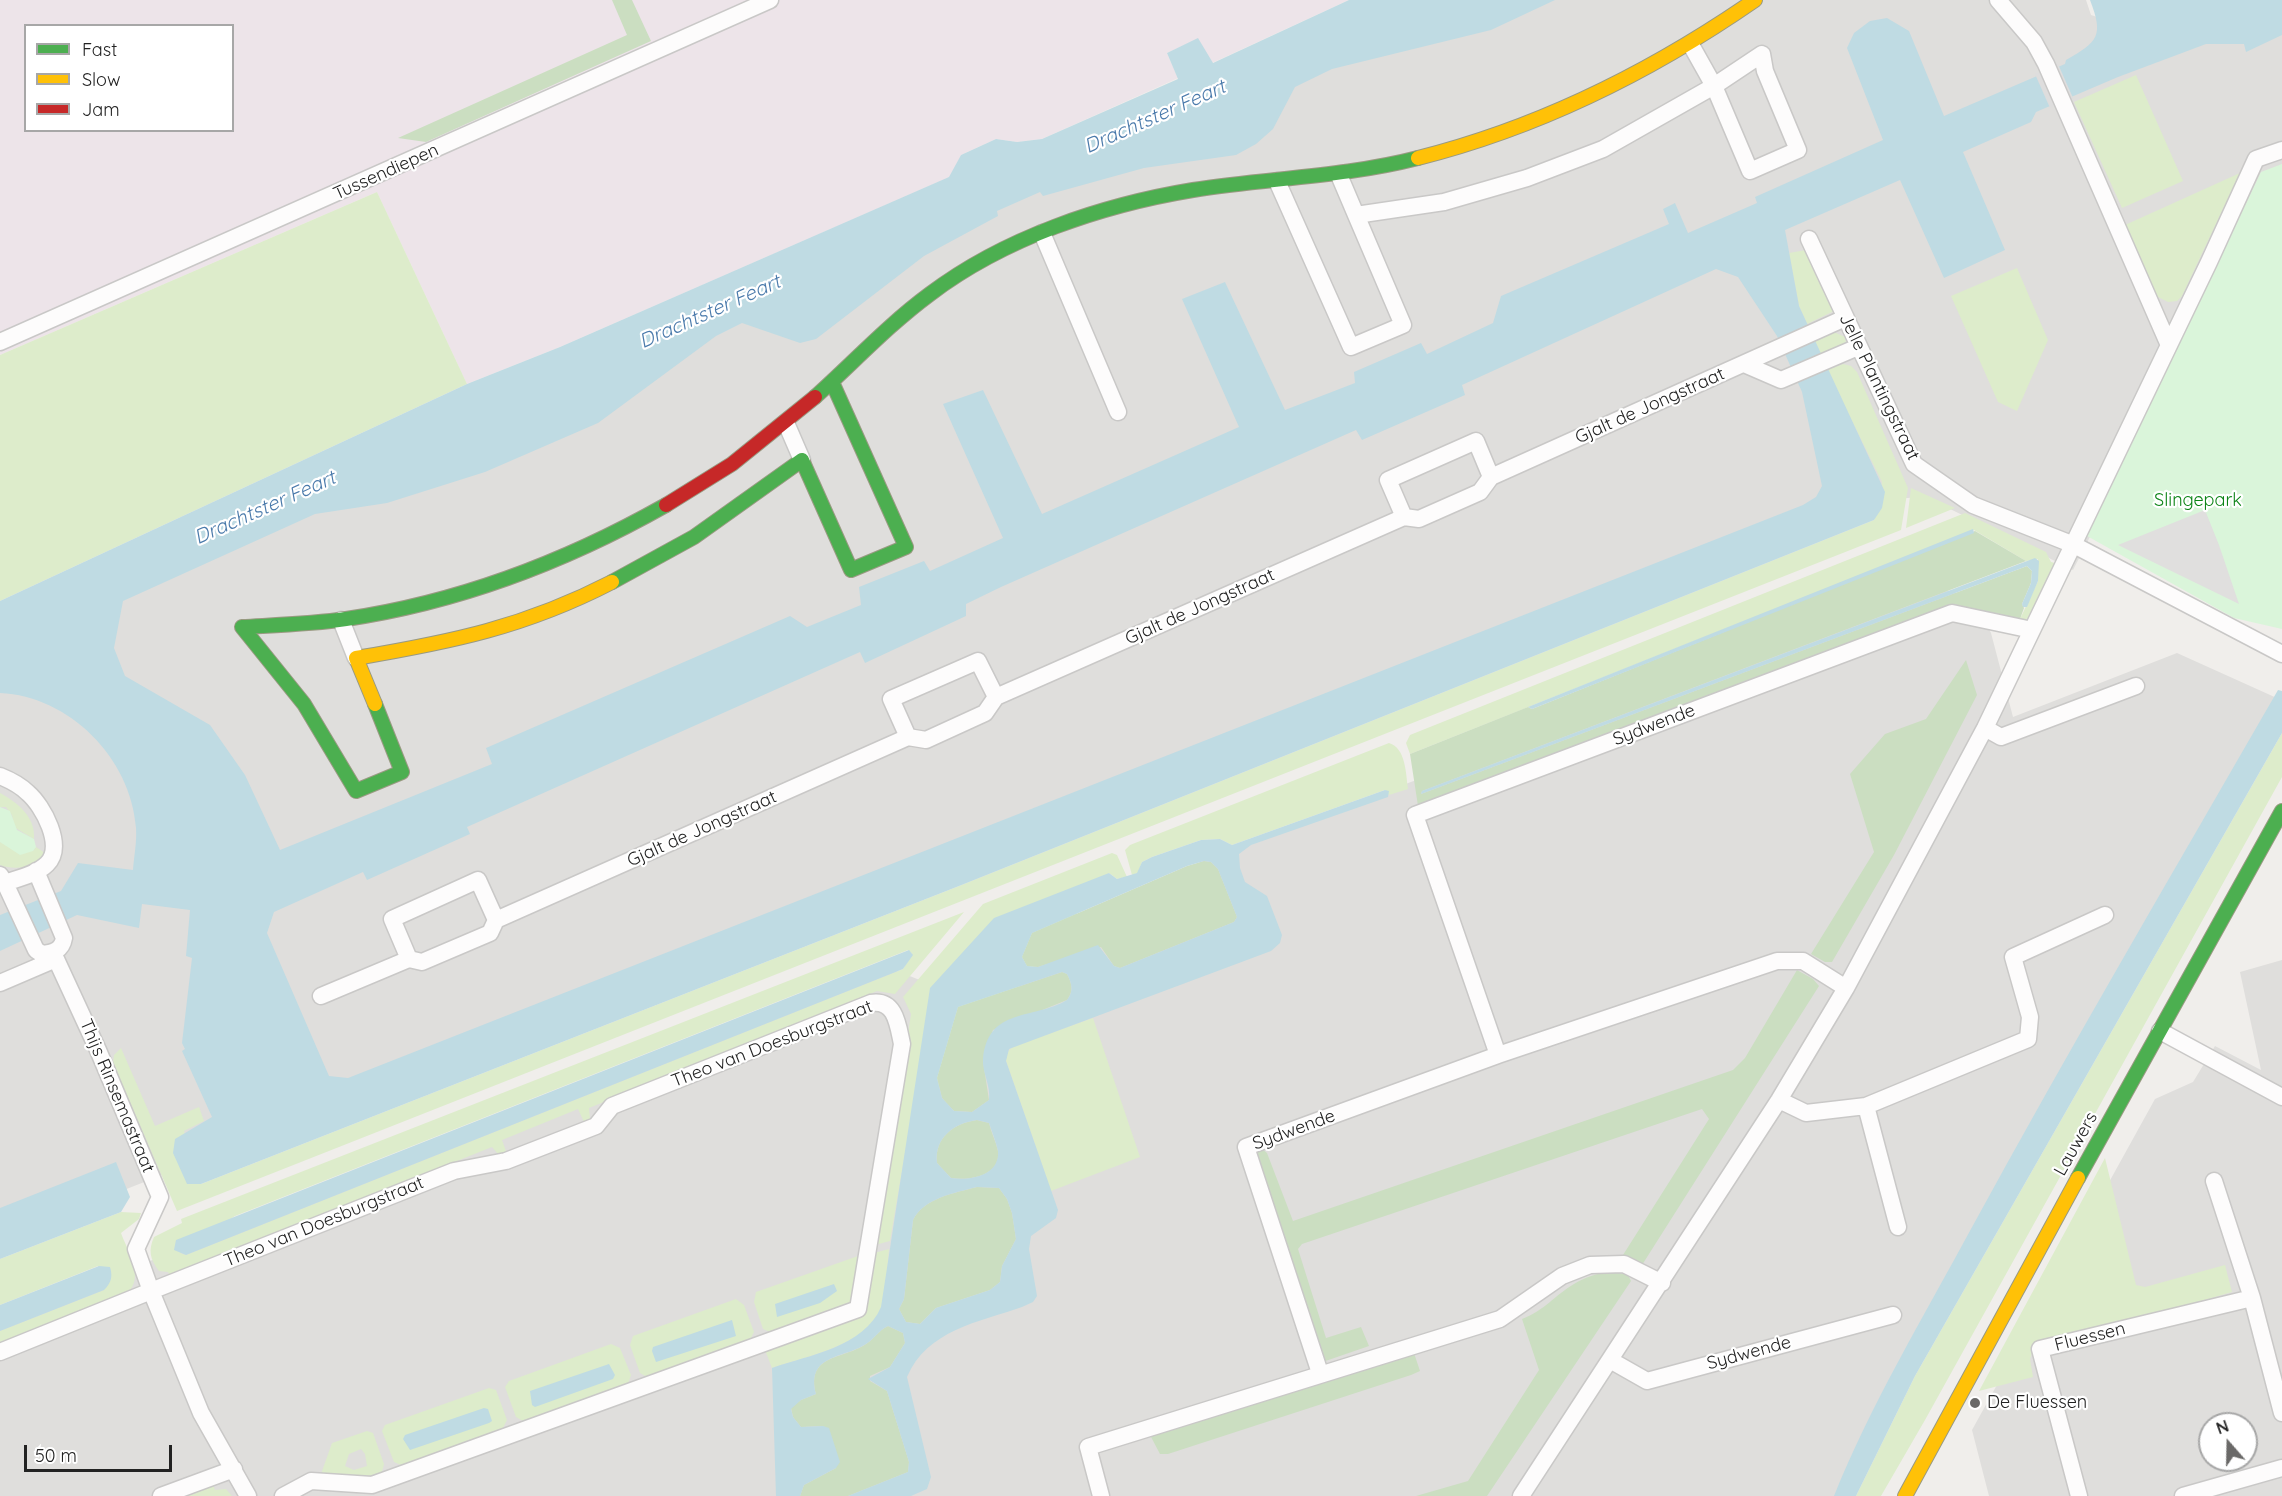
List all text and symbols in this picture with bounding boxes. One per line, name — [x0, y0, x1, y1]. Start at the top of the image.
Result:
legend — [24, 24, 234, 132]
text: Fast — [82, 38, 117, 61]
text: Slow — [82, 68, 120, 91]
water label: Drachtster Feart — [1081, 75, 1229, 159]
text: Jam — [82, 98, 120, 121]
street label: Tussendiepen — [330, 139, 442, 205]
water label: Drachtster Feart — [636, 270, 784, 354]
street label: Jelle Plantingstraat — [1834, 310, 1924, 464]
street label: Gjalt de Jongstraat — [1572, 363, 1728, 449]
water label: Drachtster Feart — [191, 466, 339, 550]
park label: Slingepark — [2154, 490, 2242, 512]
street label: Gjalt de Jongstraat — [1122, 564, 1278, 650]
street label: Sydwende — [1610, 699, 1698, 751]
street label: Gjalt de Jongstraat — [624, 786, 780, 872]
street label: Theo van Doesburgstraat — [668, 996, 876, 1092]
street label: Thijs Rinsemastraat — [75, 1016, 159, 1176]
street label: Sydwende — [1250, 1105, 1338, 1155]
street label: Lauwers — [2050, 1108, 2102, 1180]
street label: Theo van Doesburgstraat — [221, 1172, 427, 1272]
street label: Fluessen — [2052, 1318, 2128, 1356]
street label: Sydwende — [1705, 1331, 1793, 1375]
place label: De Fluessen — [1987, 1392, 2087, 1414]
marker: De Fluessen — [1968, 1396, 1982, 1410]
north arrow — [2198, 1412, 2258, 1472]
text: N — [2214, 1416, 2231, 1438]
scale bar — [27, 1433, 176, 1471]
text: 50 m — [35, 1444, 77, 1467]

